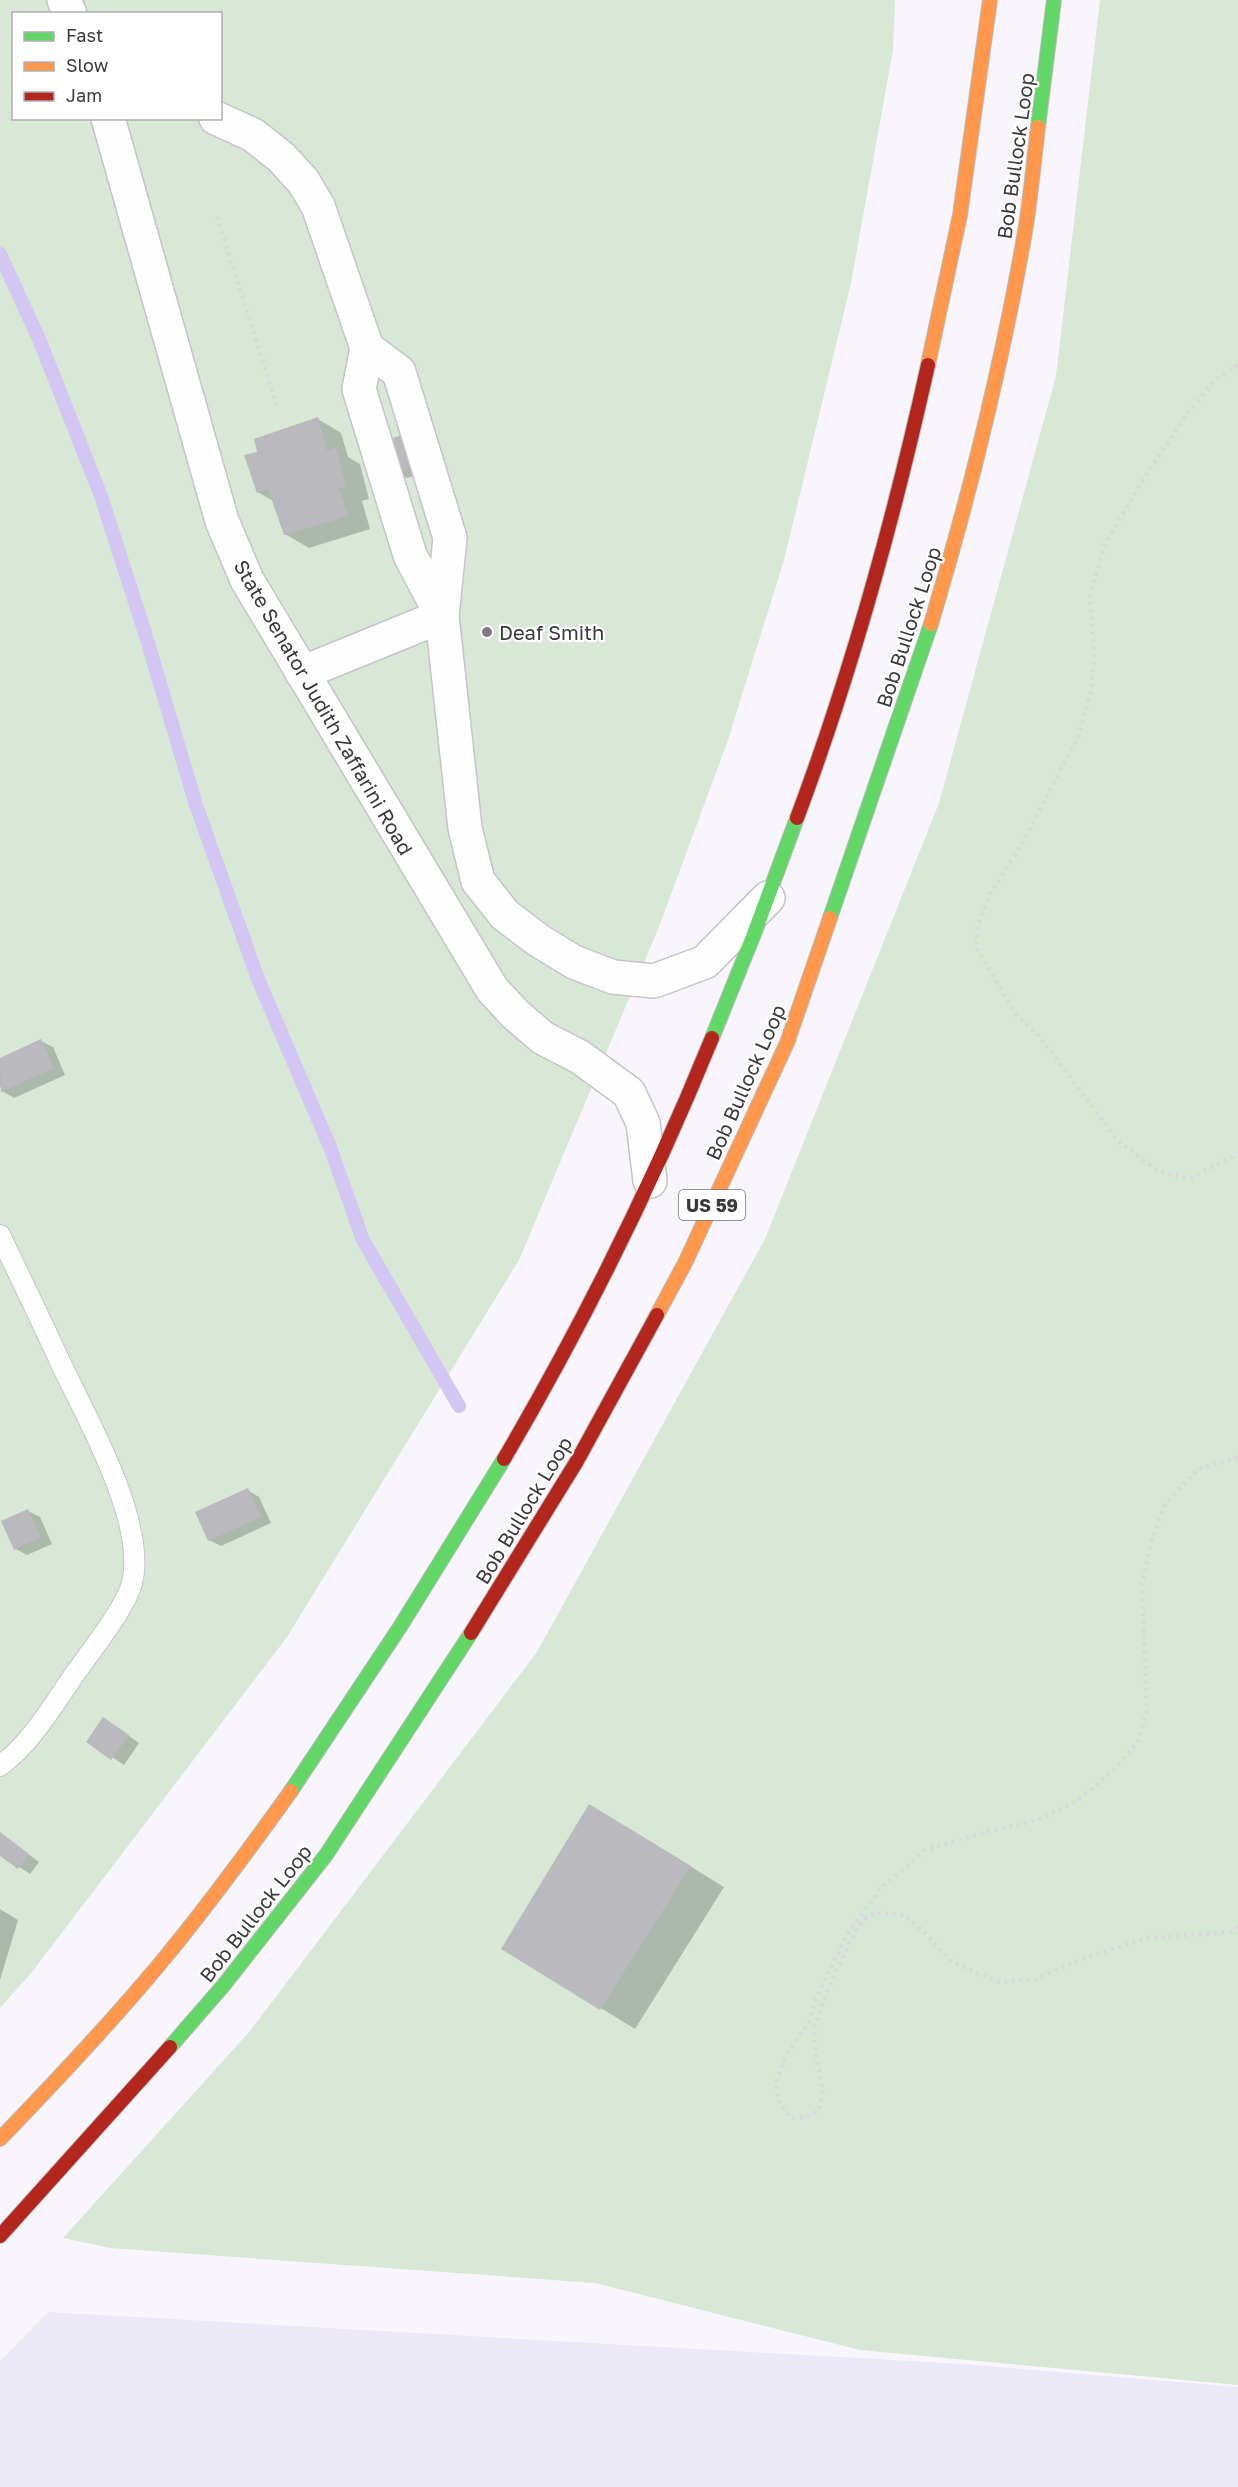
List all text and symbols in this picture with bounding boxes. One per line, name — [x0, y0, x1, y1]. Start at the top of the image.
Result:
legend — [12, 12, 222, 120]
text: Fast — [66, 24, 103, 46]
text: Slow — [66, 54, 109, 76]
street label: Bob Bullock Loop — [991, 71, 1039, 241]
text: Jam — [66, 84, 102, 106]
street label: Bob Bullock Loop — [871, 544, 945, 710]
street label: State Senator Judith Zaffarini Road — [229, 555, 419, 859]
place label: Deaf Smith — [499, 620, 604, 644]
marker: Deaf Smith — [480, 625, 494, 639]
street label: Bob Bullock Loop — [700, 1001, 790, 1163]
road number: US 59 — [679, 1190, 745, 1220]
street label: Bob Bullock Loop — [470, 1432, 576, 1588]
street label: Bob Bullock Loop — [194, 1840, 316, 1986]

